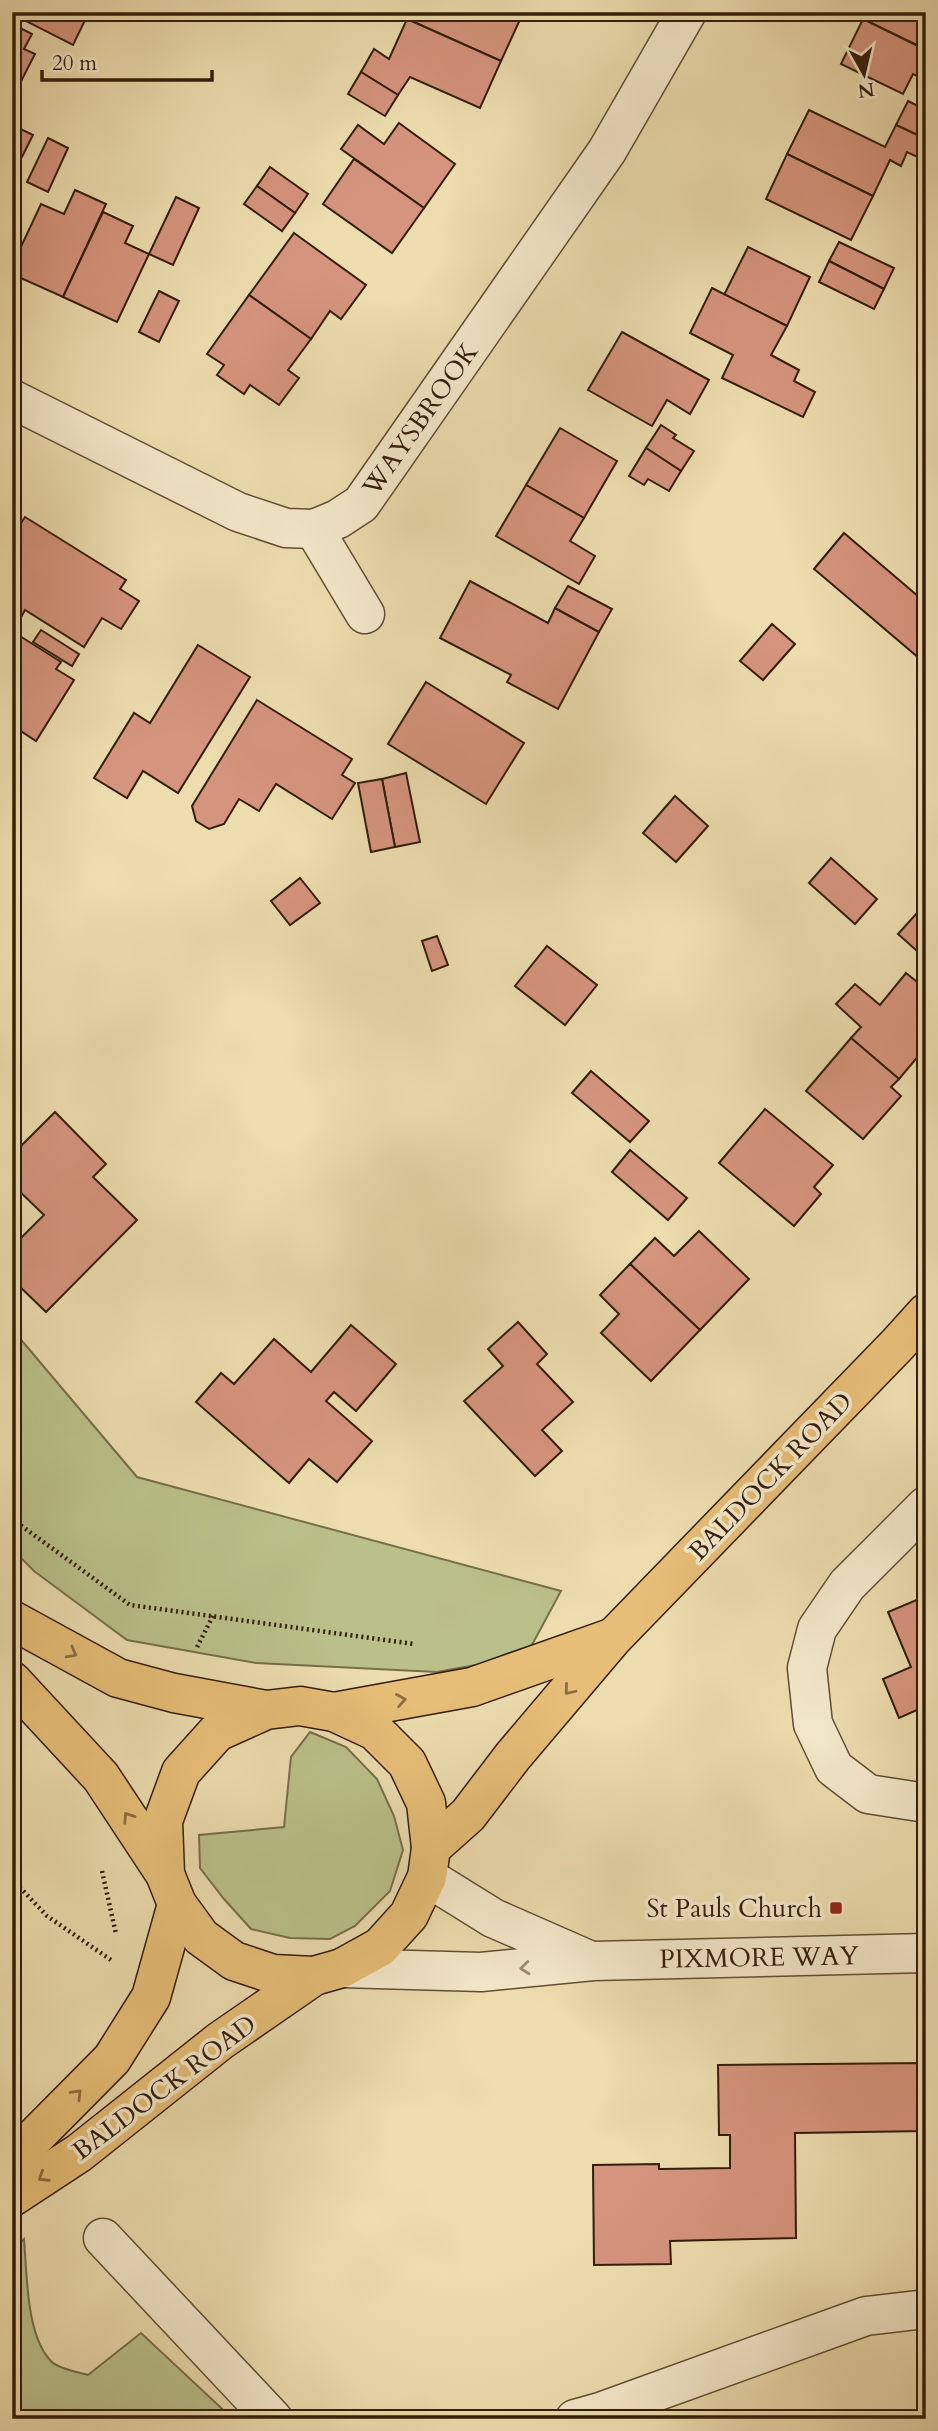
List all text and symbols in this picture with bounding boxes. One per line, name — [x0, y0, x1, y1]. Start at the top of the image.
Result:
scale bar — [42, 38, 212, 82]
north arrow — [830, 38, 900, 108]
text: 20 m — [52, 49, 97, 78]
text: N — [856, 76, 876, 104]
street label: WAYSBROOK — [354, 335, 487, 504]
street label: BALDOCK ROAD — [681, 1384, 860, 1568]
one-way arrow — [65, 1645, 77, 1658]
one-way arrow — [565, 1681, 577, 1694]
one-way arrow — [396, 1693, 407, 1708]
one-way arrow — [123, 1812, 136, 1825]
place label: St Pauls Church — [647, 1891, 822, 1926]
marker: St Pauls Church — [828, 1900, 844, 1916]
street label: PIXMORE WAY — [659, 1938, 860, 1977]
one-way arrow — [519, 1960, 530, 1975]
street label: BALDOCK ROAD — [65, 2007, 263, 2168]
one-way arrow — [69, 2089, 82, 2102]
one-way arrow — [38, 2168, 51, 2181]

